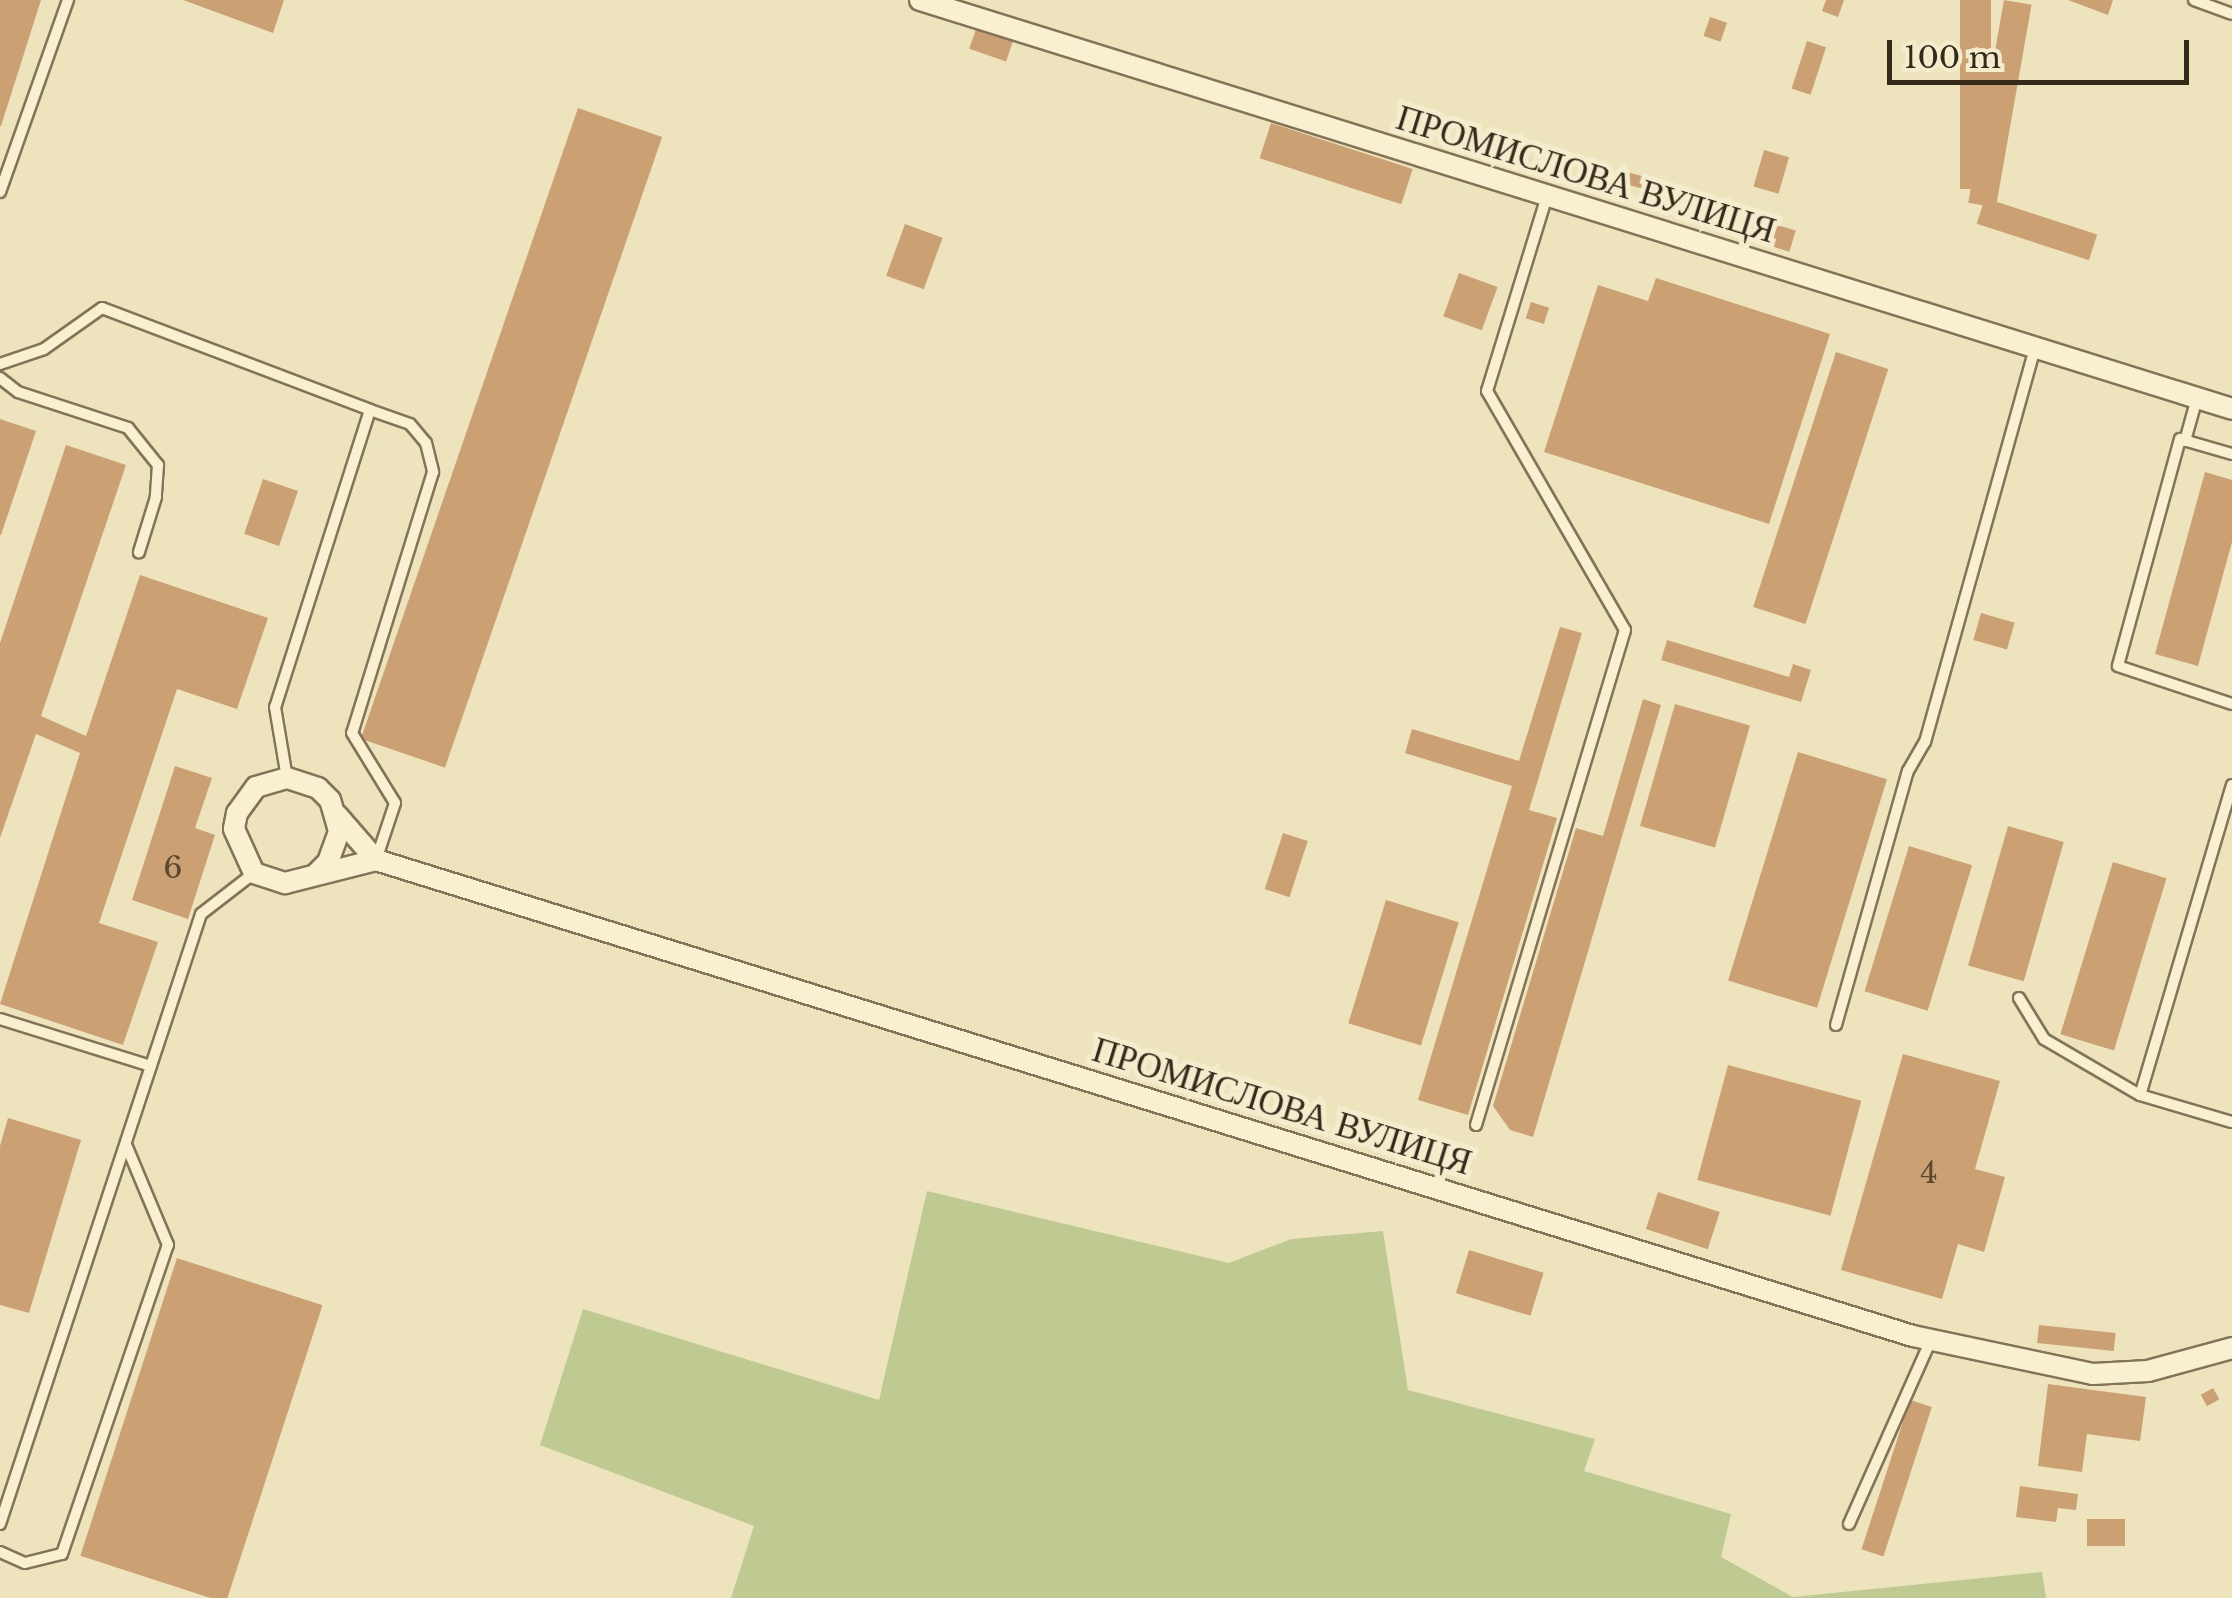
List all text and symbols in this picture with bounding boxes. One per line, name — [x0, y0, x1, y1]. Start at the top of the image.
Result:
scale bar — [1892, 20, 2194, 82]
text: 100 m — [1904, 39, 2001, 76]
street label: ПРОМИСЛОВА ВУЛИЦЯ — [1392, 96, 1780, 252]
house number: 6 — [163, 850, 183, 886]
street label: ПРОМИСЛОВА ВУЛИЦЯ — [1088, 1028, 1476, 1184]
house number: 4 — [1920, 1155, 1938, 1191]

